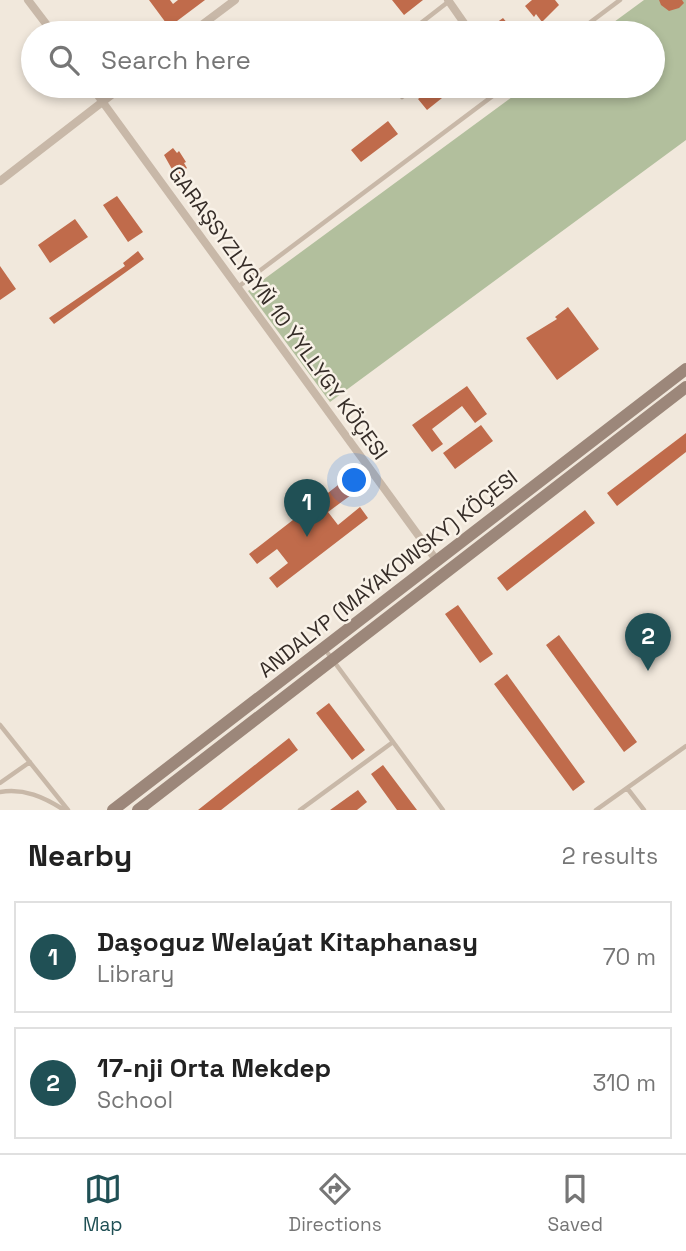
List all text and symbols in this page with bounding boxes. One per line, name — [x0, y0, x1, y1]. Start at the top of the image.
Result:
search box — [21, 21, 665, 98]
icon: search — [45, 41, 83, 79]
text: Search here — [101, 43, 251, 77]
street label: GARAŞSYZLYGYŇ 10 ÝYLLYGY KÖÇESI — [163, 161, 394, 465]
your location — [337, 463, 371, 497]
street label: ANDALYP (MAÝAKOWSKY) KÖÇESI — [253, 464, 523, 683]
pin: 1 — [284, 479, 330, 537]
pin: 2 — [625, 613, 671, 671]
text: Nearby — [28, 836, 132, 875]
text: 2 results — [562, 841, 658, 871]
text: Daşoguz Welaýat Kitaphanasy — [97, 925, 478, 959]
text: 1 — [48, 942, 58, 972]
text: 70 m — [603, 942, 656, 972]
text: Library — [97, 959, 174, 989]
text: 17-nji Orta Mekdep — [97, 1051, 331, 1085]
text: 2 — [46, 1068, 60, 1098]
text: 310 m — [592, 1068, 656, 1098]
text: School — [97, 1085, 173, 1115]
tab: Map — [83, 1170, 123, 1237]
tab: Directions — [289, 1170, 382, 1237]
tab: Saved — [548, 1170, 603, 1237]

